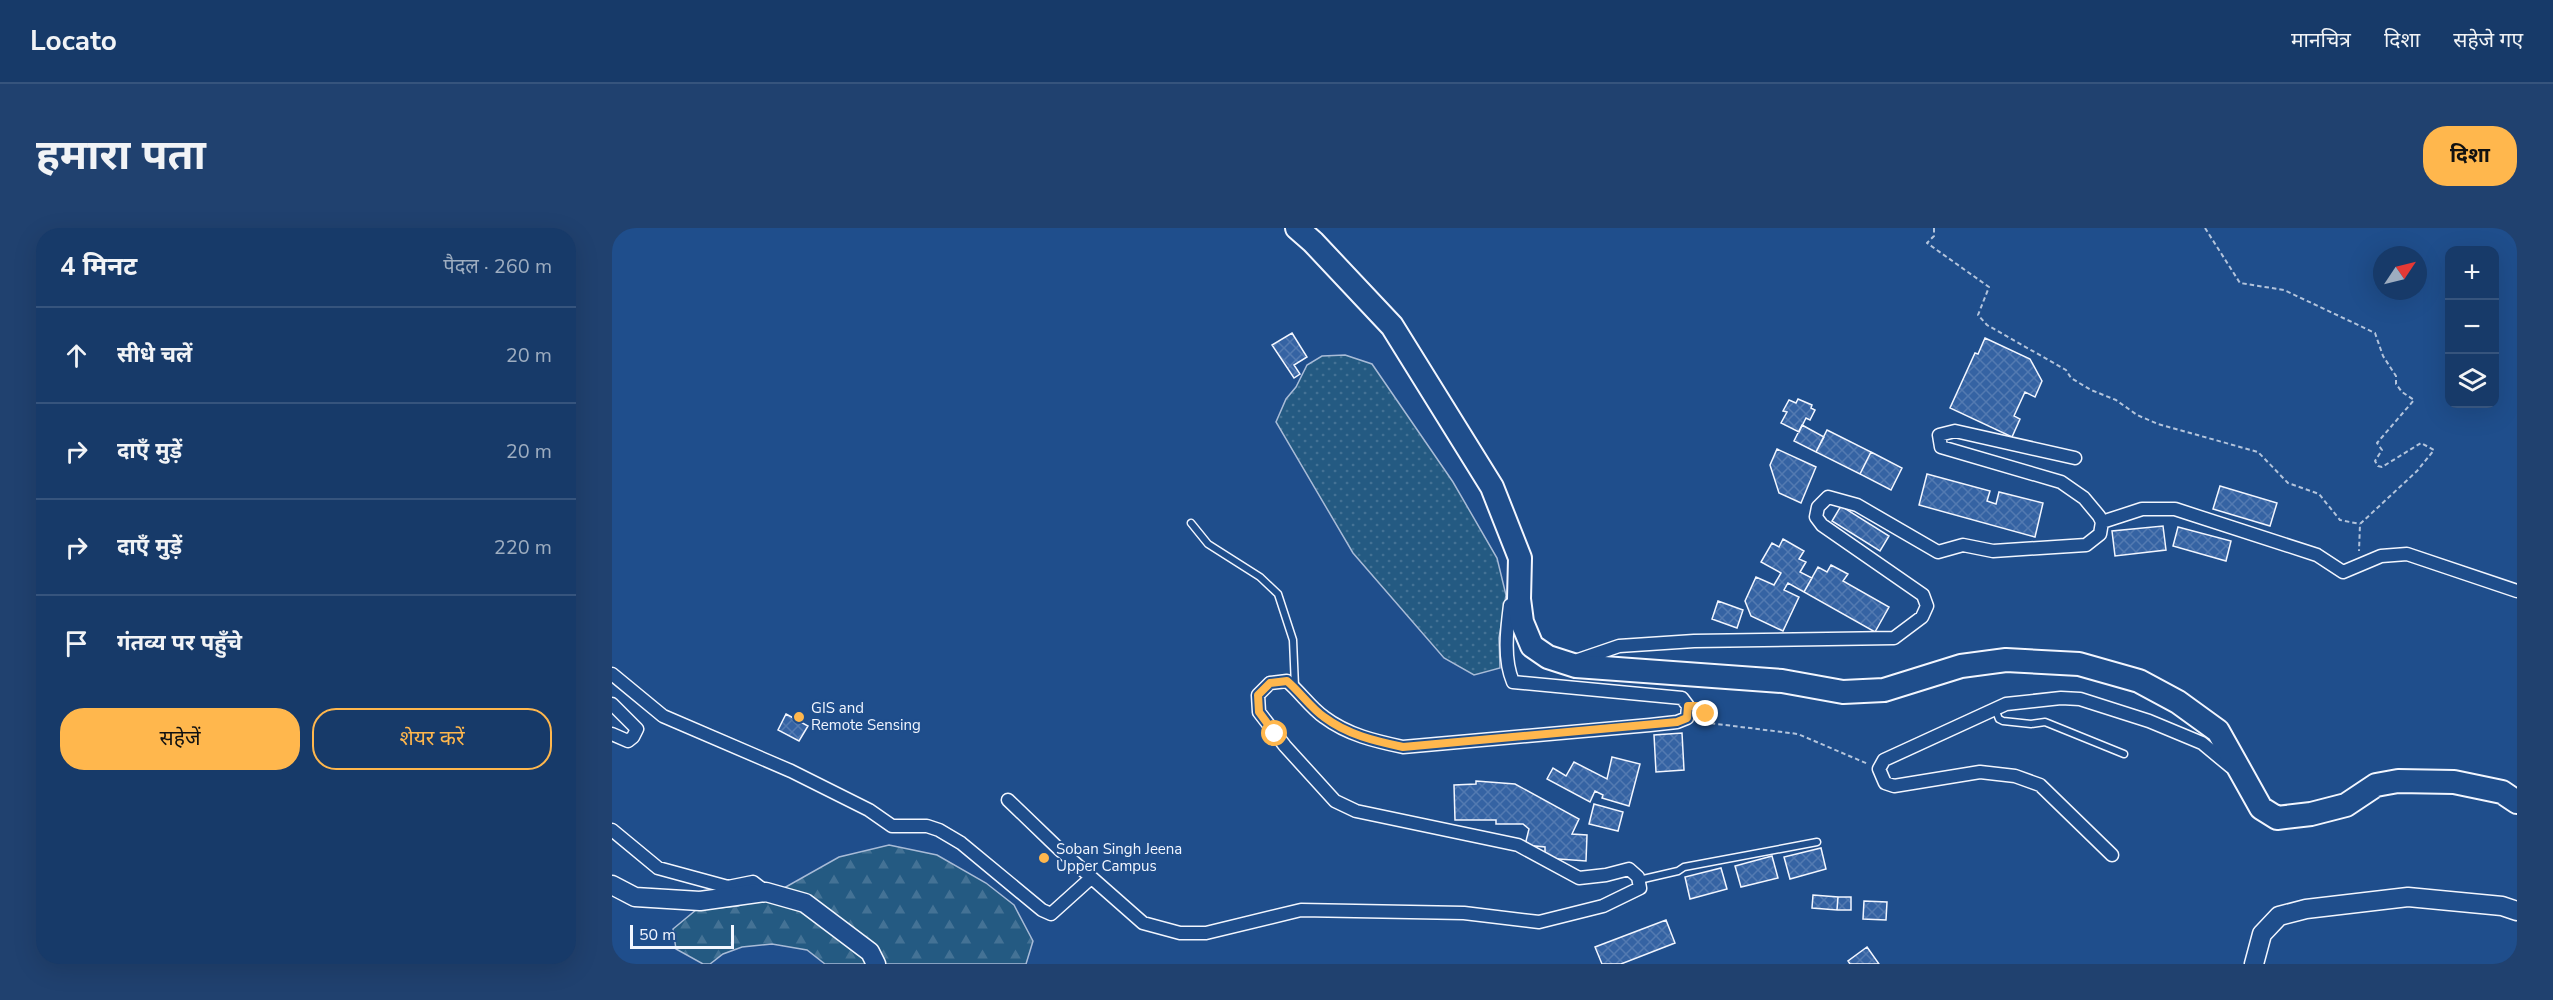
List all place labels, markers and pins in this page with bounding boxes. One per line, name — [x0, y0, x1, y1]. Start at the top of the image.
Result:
place label: GIS and Remote Sensing — [811, 698, 921, 735]
marker: GIS and Remote Sensing — [792, 710, 806, 724]
place label: Soban Singh Jeena Upper Campus — [1056, 839, 1182, 876]
marker: Soban Singh Jeena Upper Campus — [1037, 851, 1051, 865]

